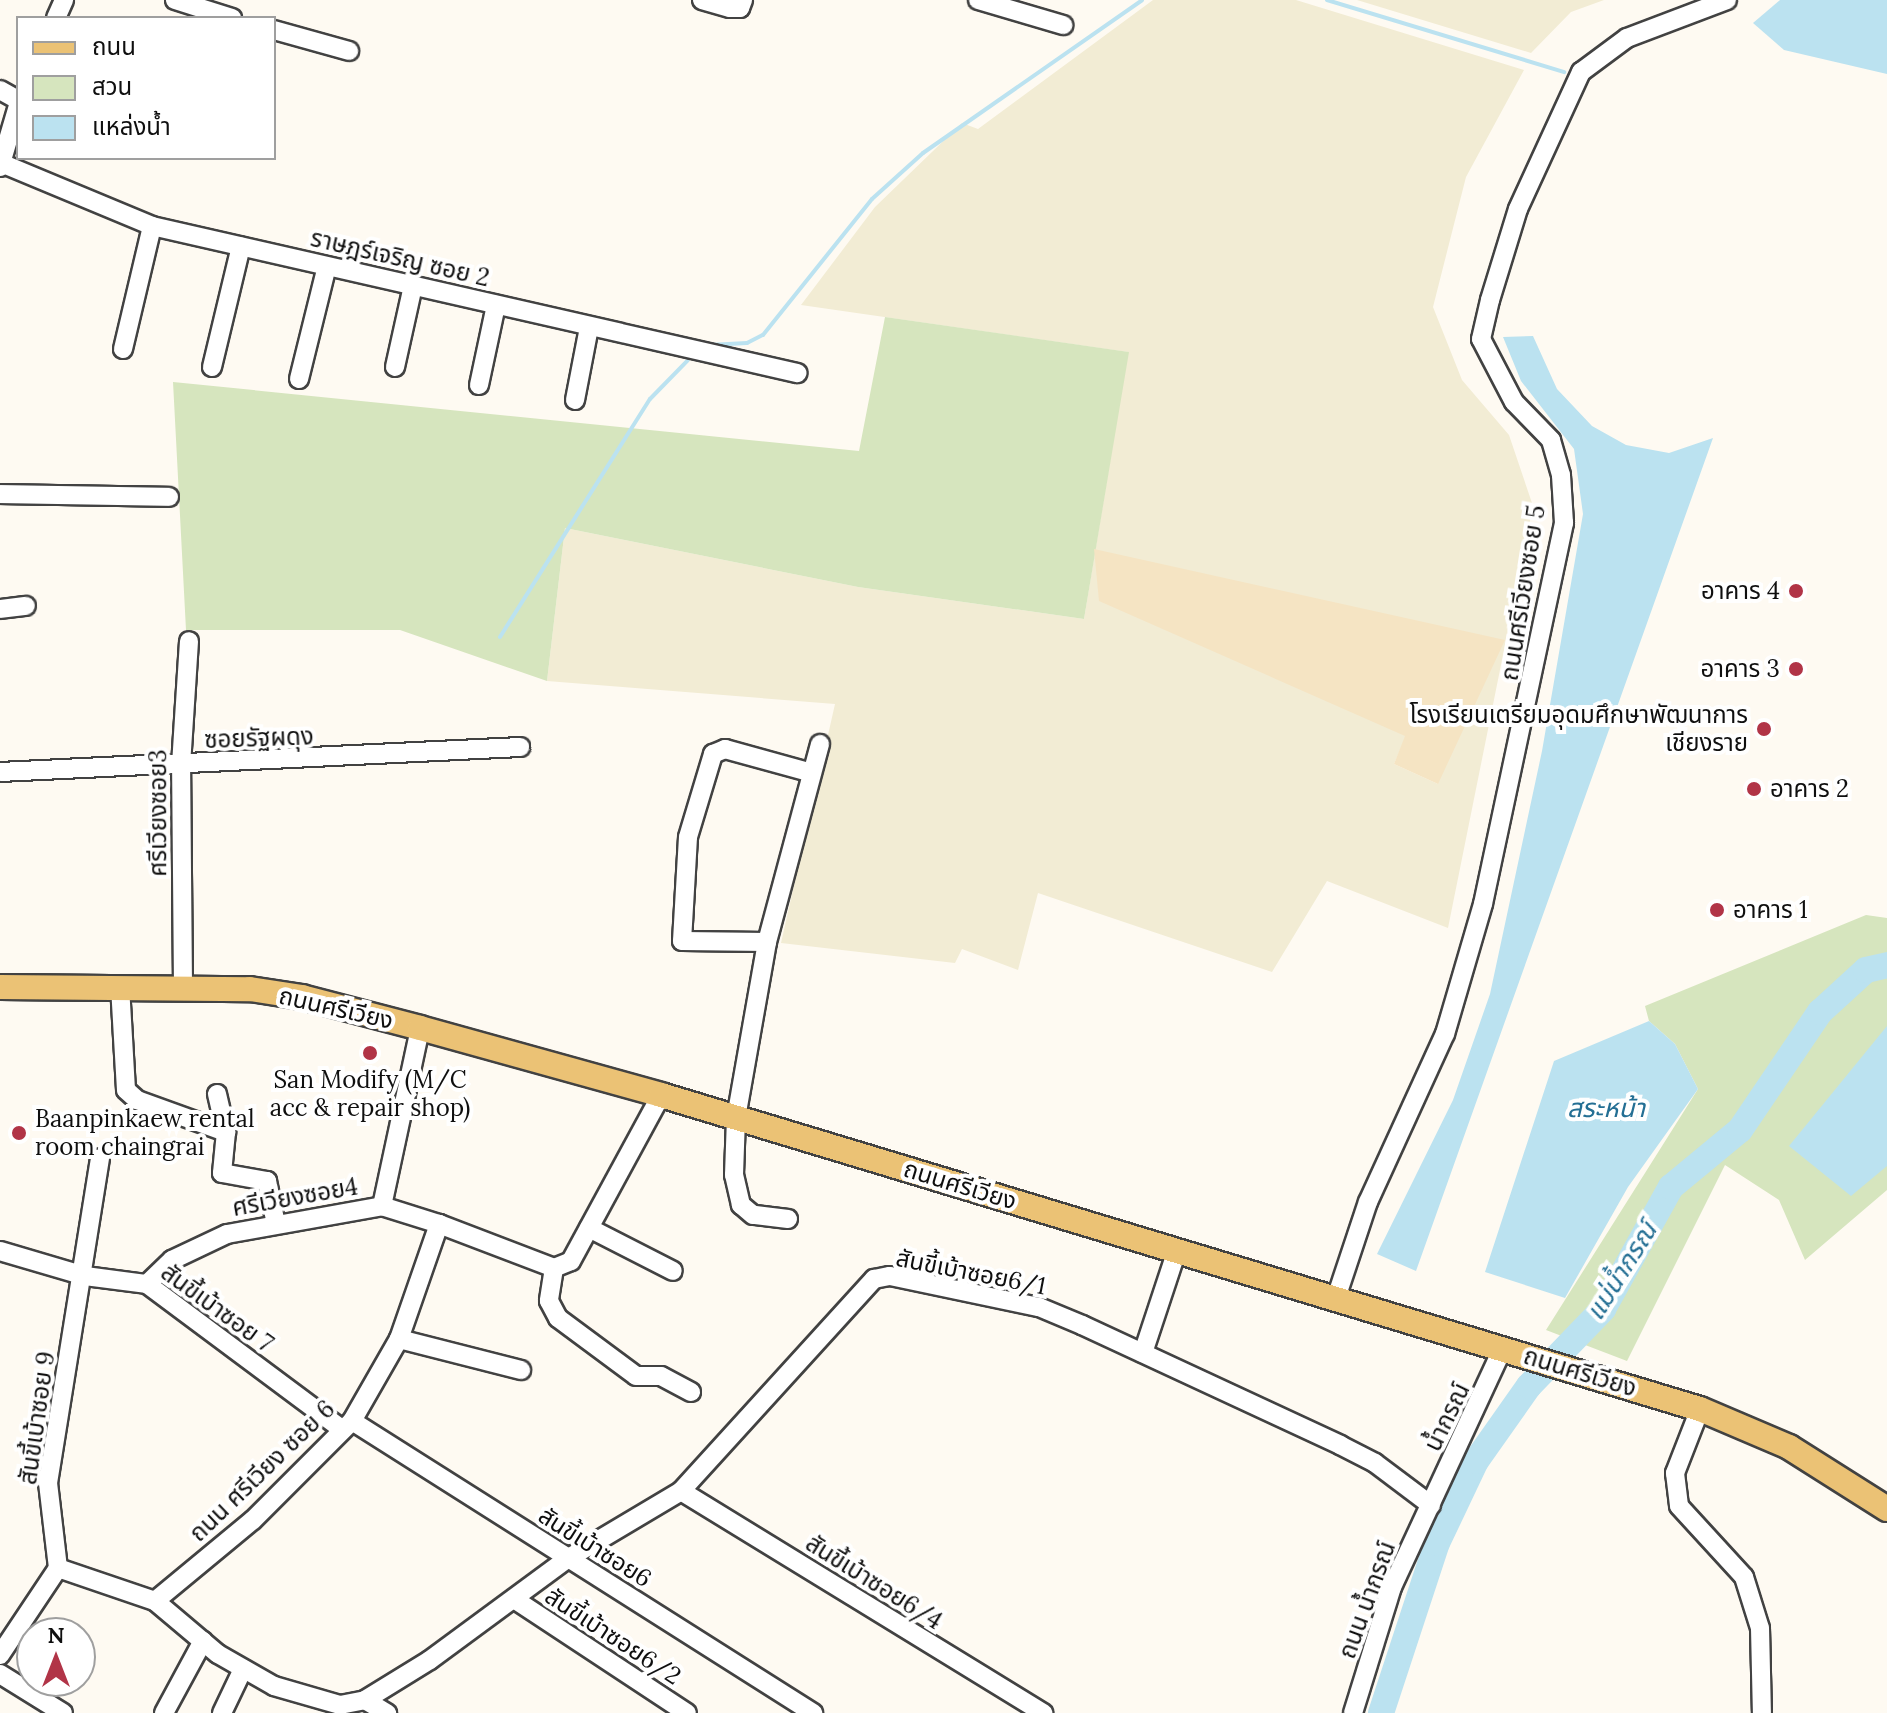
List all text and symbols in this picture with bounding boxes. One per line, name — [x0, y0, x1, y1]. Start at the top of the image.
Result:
legend — [16, 16, 276, 160]
text: ถนน — [92, 31, 136, 62]
text: สวน — [92, 71, 132, 102]
text: แหล่งน้ำ — [92, 111, 171, 142]
street label: ราษฎร์เจริญ ซอย 2 — [308, 223, 492, 293]
street label: ถนนศรีเวียงซอย 5 — [1495, 503, 1551, 683]
place label: อาคาร 4 — [1701, 577, 1780, 605]
marker: อาคาร 4 — [1787, 582, 1805, 600]
place label: อาคาร 3 — [1701, 655, 1780, 683]
marker: อาคาร 3 — [1787, 660, 1805, 678]
place label: โรงเรียนเตรียมอุดมศึกษาพัฒนาการ เชียงราย — [1409, 701, 1748, 757]
marker: โรงเรียนเตรียมอุดมศึกษาพัฒนาการ เชียงราย — [1755, 720, 1773, 738]
street label: ซอยรัฐผดุง — [204, 722, 314, 754]
street label: ศรีเวียงซอย3 — [144, 749, 172, 877]
place label: อาคาร 2 — [1770, 775, 1849, 803]
marker: อาคาร 2 — [1745, 780, 1763, 798]
place label: อาคาร 1 — [1733, 896, 1808, 924]
marker: อาคาร 1 — [1708, 901, 1726, 919]
street label: ถนนศรีเวียง — [276, 981, 396, 1035]
marker: San Modify (M/C acc & repair shop) — [361, 1044, 379, 1062]
place label: San Modify (M/C acc & repair shop) — [270, 1066, 470, 1122]
water label: สระหน้า — [1567, 1092, 1645, 1124]
place label: Baanpinkaew rental room chaingrai — [35, 1105, 254, 1161]
marker: Baanpinkaew rental room chaingrai — [10, 1124, 28, 1142]
street label: ถนนศรีเวียง — [900, 1154, 1020, 1216]
street label: ศรีเวียงซอย4 — [230, 1172, 360, 1222]
water label: แม่น้ำกรณ์ — [1579, 1216, 1663, 1326]
street label: สันขี้เบ้าซอย6/1 — [894, 1243, 1048, 1301]
street label: สันขี้เบ้าซอย 7 — [155, 1258, 279, 1358]
street label: ถนนศรีเวียง — [1520, 1341, 1640, 1403]
street label: สันขี้เบ้าซอย 9 — [13, 1350, 61, 1486]
street label: น้ำกรณ์ — [1418, 1378, 1476, 1456]
street label: ถนน ศรีเวียง ซอย 6 — [183, 1394, 341, 1548]
street label: สันขี้เบ้าซอย6 — [533, 1501, 657, 1593]
street label: สันขี้เบ้าซอย6/4 — [800, 1529, 948, 1635]
street label: ถนน น้ำกรณ์ — [1333, 1537, 1401, 1663]
street label: สันขี้เบ้าซอย6/2 — [540, 1581, 686, 1691]
north arrow — [16, 1617, 96, 1697]
text: N — [47, 1621, 65, 1649]

